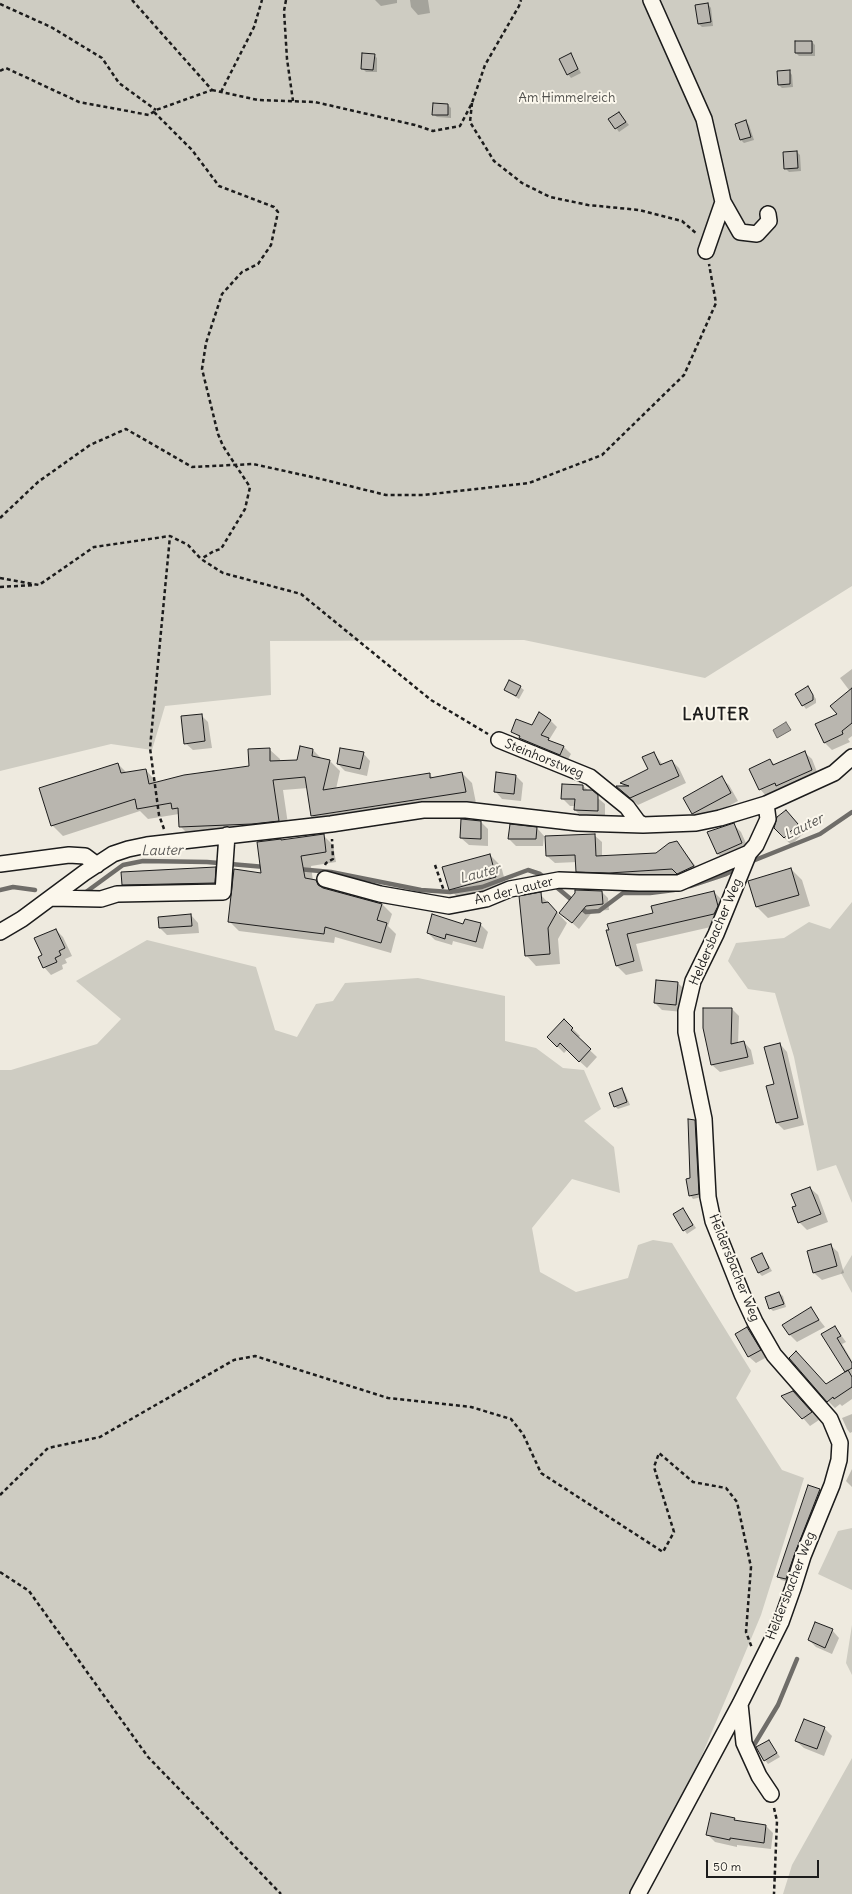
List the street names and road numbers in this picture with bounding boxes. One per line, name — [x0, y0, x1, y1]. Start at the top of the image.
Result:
street label: Steinhorstweg — [502, 736, 586, 782]
street label: An der Lauter — [473, 874, 555, 908]
street label: Heldersbacher Weg — [686, 876, 746, 988]
street label: Heldersbacher Weg — [705, 1212, 763, 1324]
street label: Heldersbacher Weg — [763, 1530, 819, 1642]

